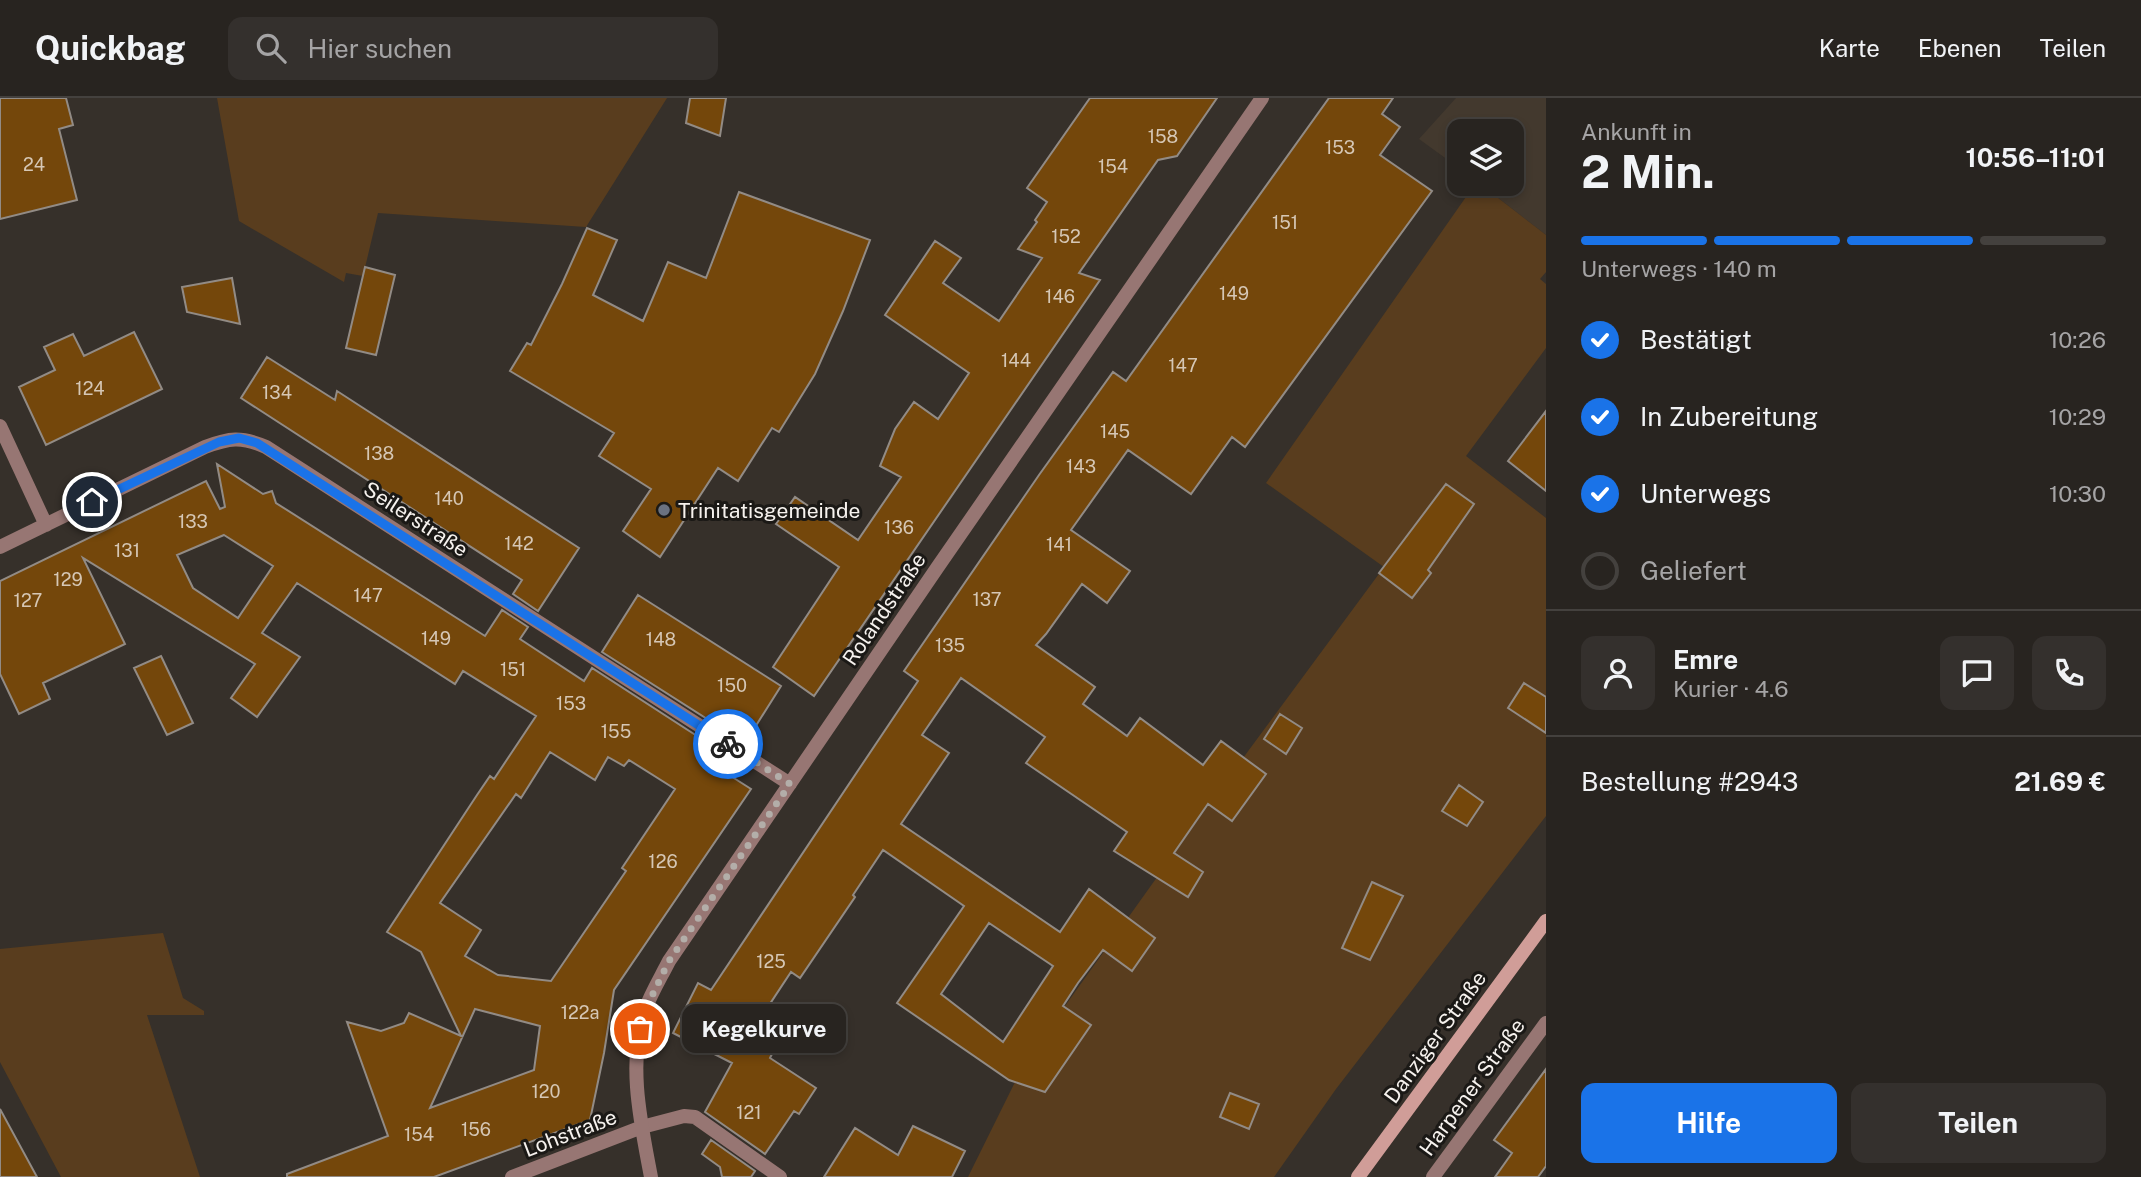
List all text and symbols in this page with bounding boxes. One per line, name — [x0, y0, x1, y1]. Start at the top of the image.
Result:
search box — [228, 17, 718, 80]
text: Quickbag — [35, 29, 186, 67]
icon: search — [252, 29, 290, 67]
text: Hier suchen — [308, 33, 452, 64]
text: Karte — [1819, 34, 1880, 62]
text: Ebenen — [1918, 34, 2002, 62]
text: Teilen — [2040, 34, 2106, 62]
text: Ankunft in — [1581, 118, 1692, 145]
map controls — [1447, 119, 1524, 196]
button: layers — [1447, 119, 1524, 196]
house number: 158 — [1148, 126, 1178, 147]
house number: 153 — [1325, 137, 1355, 158]
text: 10:56–11:01 — [1966, 142, 2106, 173]
text: 2 Min. — [1581, 144, 1715, 198]
house number: 24 — [23, 154, 45, 175]
house number: 154 — [1098, 156, 1128, 177]
house number: 151 — [1272, 212, 1298, 233]
house number: 152 — [1051, 226, 1081, 247]
text: Unterwegs · 140 m — [1581, 255, 1777, 282]
house number: 149 — [1219, 283, 1249, 304]
house number: 146 — [1045, 286, 1075, 307]
icon: check — [1581, 321, 1619, 359]
text: Bestätigt — [1640, 324, 1752, 355]
text: 10:26 — [2049, 326, 2106, 353]
house number: 144 — [1001, 350, 1031, 371]
house number: 147 — [1168, 355, 1198, 376]
house number: 124 — [75, 378, 105, 399]
house number: 134 — [262, 382, 292, 403]
icon: check — [1581, 398, 1619, 436]
text: In Zubereitung — [1640, 401, 1818, 432]
text: 10:29 — [2049, 403, 2106, 430]
house number: 145 — [1100, 421, 1130, 442]
house number: 138 — [364, 443, 394, 464]
house number: 143 — [1066, 456, 1096, 477]
pin — [62, 472, 122, 532]
icon: check — [1581, 475, 1619, 513]
street label: Seilerstraße — [359, 476, 473, 562]
text: Unterwegs — [1640, 478, 1771, 509]
text: 10:30 — [2049, 480, 2106, 507]
icon: home — [73, 483, 111, 521]
house number: 140 — [434, 488, 464, 509]
place label: Trinitatisgemeinde — [678, 498, 860, 523]
marker: Trinitatisgemeinde — [656, 502, 672, 518]
house number: 133 — [178, 511, 208, 532]
house number: 136 — [884, 517, 914, 538]
house number: 142 — [504, 533, 534, 554]
house number: 141 — [1046, 534, 1072, 555]
house number: 131 — [114, 540, 140, 561]
street label: Rolandstraße — [837, 548, 931, 670]
text: Geliefert — [1640, 555, 1747, 586]
house number: 129 — [53, 569, 83, 590]
house number: 147 — [353, 585, 383, 606]
house number: 137 — [972, 589, 1002, 610]
house number: 127 — [14, 590, 42, 611]
house number: 149 — [421, 628, 451, 649]
house number: 148 — [646, 629, 676, 650]
house number: 135 — [935, 635, 965, 656]
button: person — [1581, 636, 1655, 710]
button: chat — [1940, 636, 2014, 710]
button: phone — [2032, 636, 2106, 710]
text: Emre — [1673, 644, 1738, 675]
house number: 151 — [500, 659, 526, 680]
house number: 150 — [717, 675, 747, 696]
text: Kurier · 4.6 — [1673, 675, 1788, 702]
house number: 153 — [556, 693, 586, 714]
courier — [693, 709, 763, 779]
house number: 155 — [601, 721, 631, 742]
icon: bike — [709, 725, 747, 763]
text: Bestellung #2943 — [1581, 766, 1798, 797]
text: 21.69 € — [2014, 766, 2106, 797]
house number: 126 — [648, 851, 678, 872]
house number: 125 — [756, 951, 786, 972]
street label: Danziger Straße — [1379, 966, 1491, 1108]
pin — [610, 999, 670, 1059]
house number: 122a — [561, 1002, 599, 1023]
callout: Kegelkurve — [682, 1004, 846, 1054]
icon: bag — [621, 1010, 659, 1048]
street label: Harpener Straße — [1414, 1014, 1530, 1160]
text: Kegelkurve — [701, 1015, 827, 1042]
house number: 120 — [531, 1081, 561, 1102]
button: Hilfe — [1581, 1083, 1837, 1163]
button: Teilen — [1851, 1083, 2106, 1163]
house number: 121 — [736, 1102, 762, 1123]
street label: Lohstraße — [520, 1104, 620, 1162]
house number: 156 — [461, 1119, 491, 1140]
house number: 154 — [404, 1124, 434, 1145]

